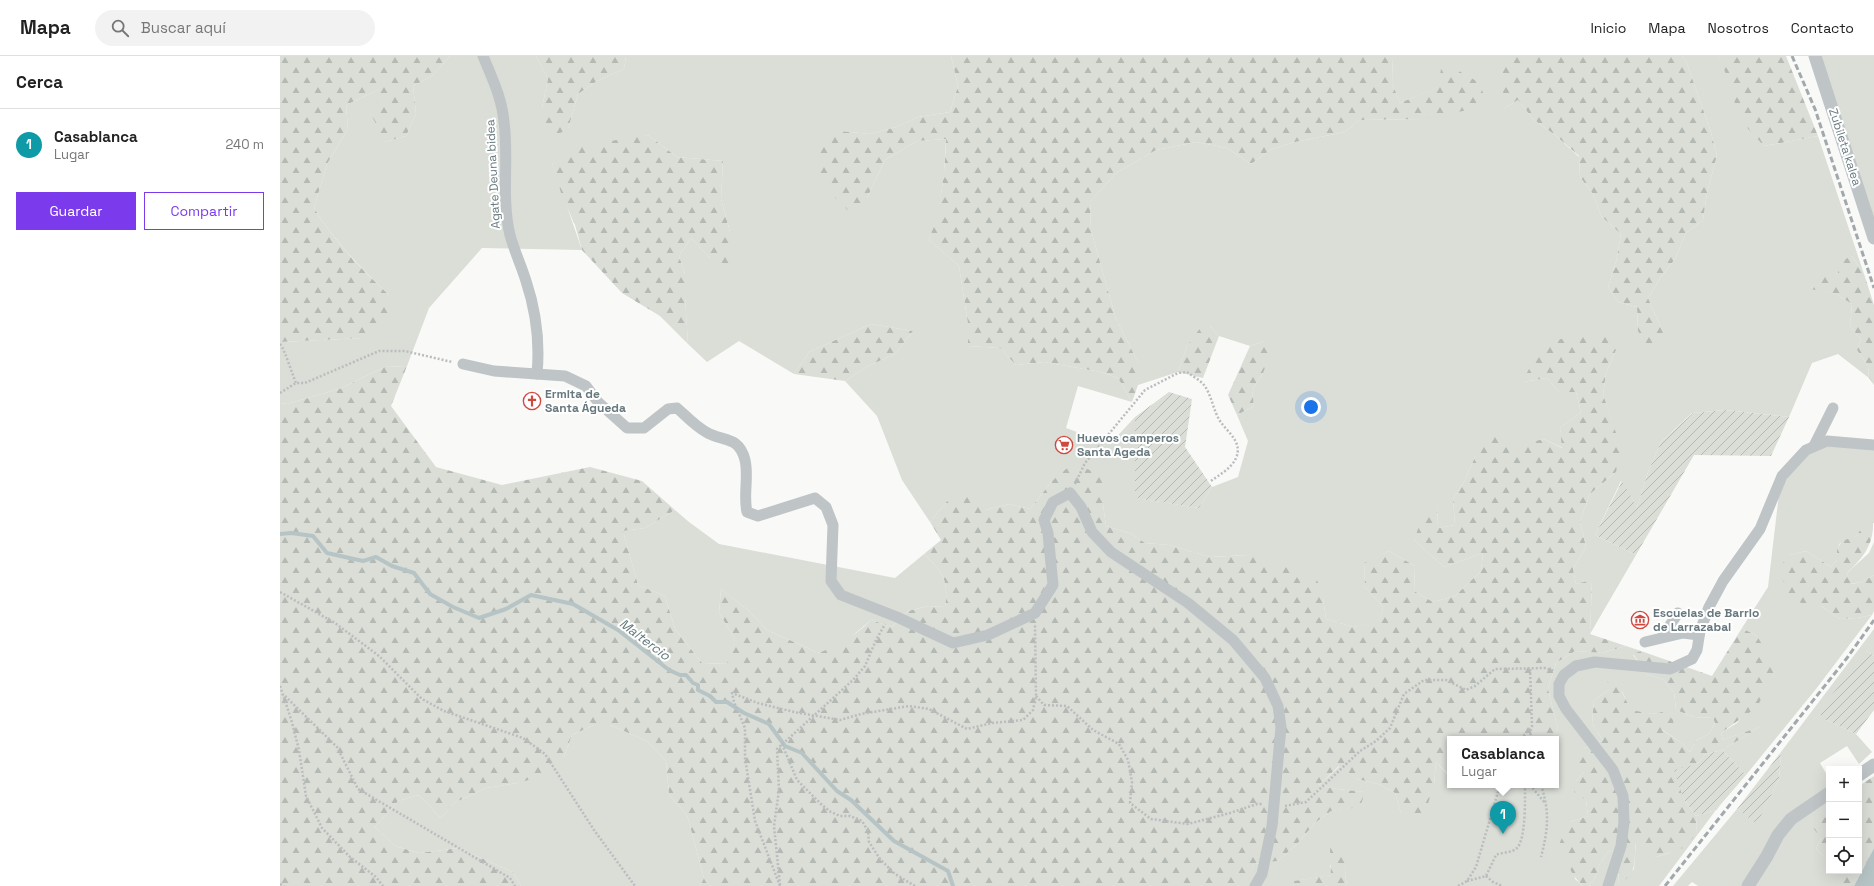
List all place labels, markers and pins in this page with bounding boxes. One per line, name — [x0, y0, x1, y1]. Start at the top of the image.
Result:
place label: Ermita de Santa Águeda — [545, 386, 626, 416]
church icon: Ermita de Santa Águeda — [522, 391, 542, 411]
place label: Huevos camperos Santa Ageda — [1077, 430, 1179, 460]
supermarket icon: Huevos camperos Santa Ageda — [1054, 435, 1074, 455]
place label: Escuelas de Barrio de Larrazabal — [1653, 605, 1759, 635]
museum icon: Escuelas de Barrio de Larrazabal — [1630, 610, 1650, 630]
pin: 1 — [1490, 801, 1516, 834]

